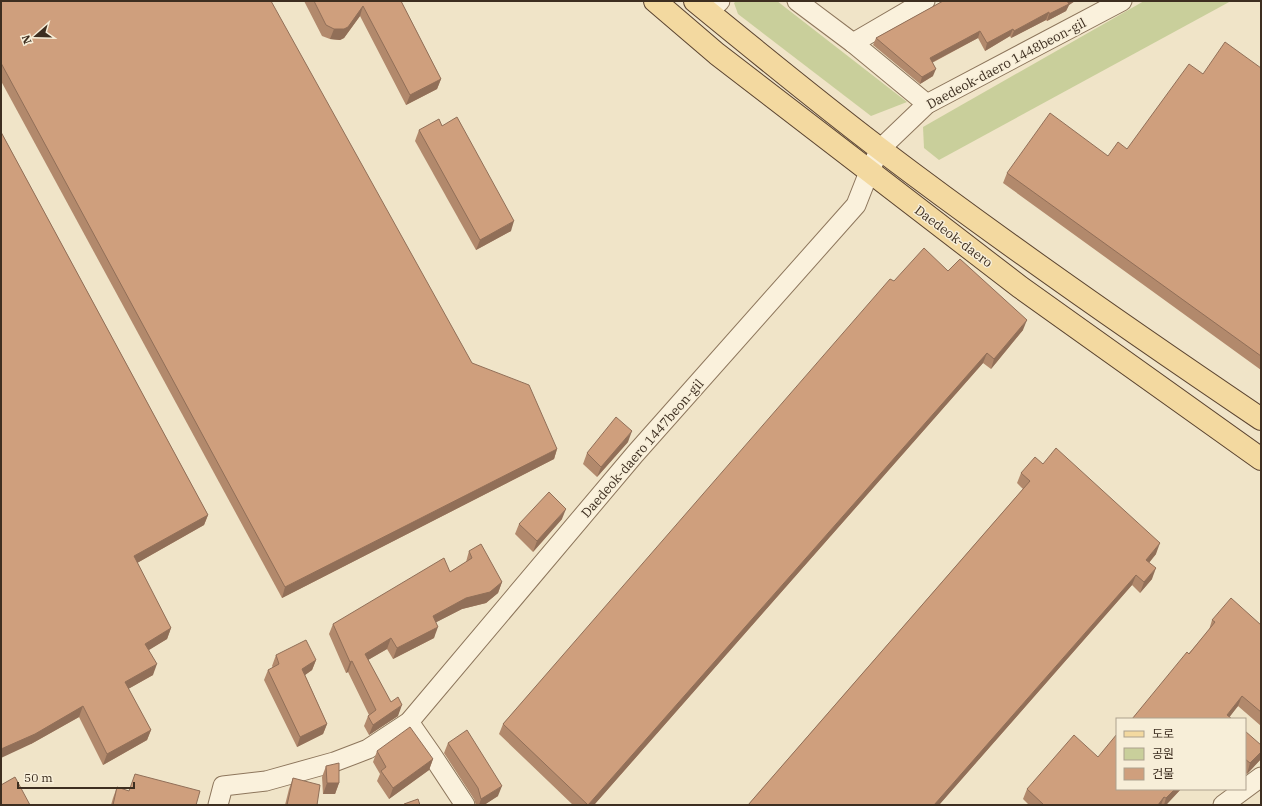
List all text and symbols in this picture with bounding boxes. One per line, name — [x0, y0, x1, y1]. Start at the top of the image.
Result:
street label: Daedeok-daero 1448beon-gil — [924, 14, 1089, 113]
north arrow — [16, 16, 56, 56]
text: N — [18, 33, 35, 46]
street label: Daedeok-daero — [911, 202, 996, 271]
street label: Daedeok-daero 1447beon-gil — [578, 375, 707, 521]
legend — [1116, 718, 1246, 790]
text: 도로 — [1152, 726, 1174, 741]
text: 공원 — [1152, 746, 1174, 761]
scale bar — [18, 764, 134, 790]
text: 건물 — [1152, 766, 1174, 781]
text: 50 m — [24, 770, 53, 785]

